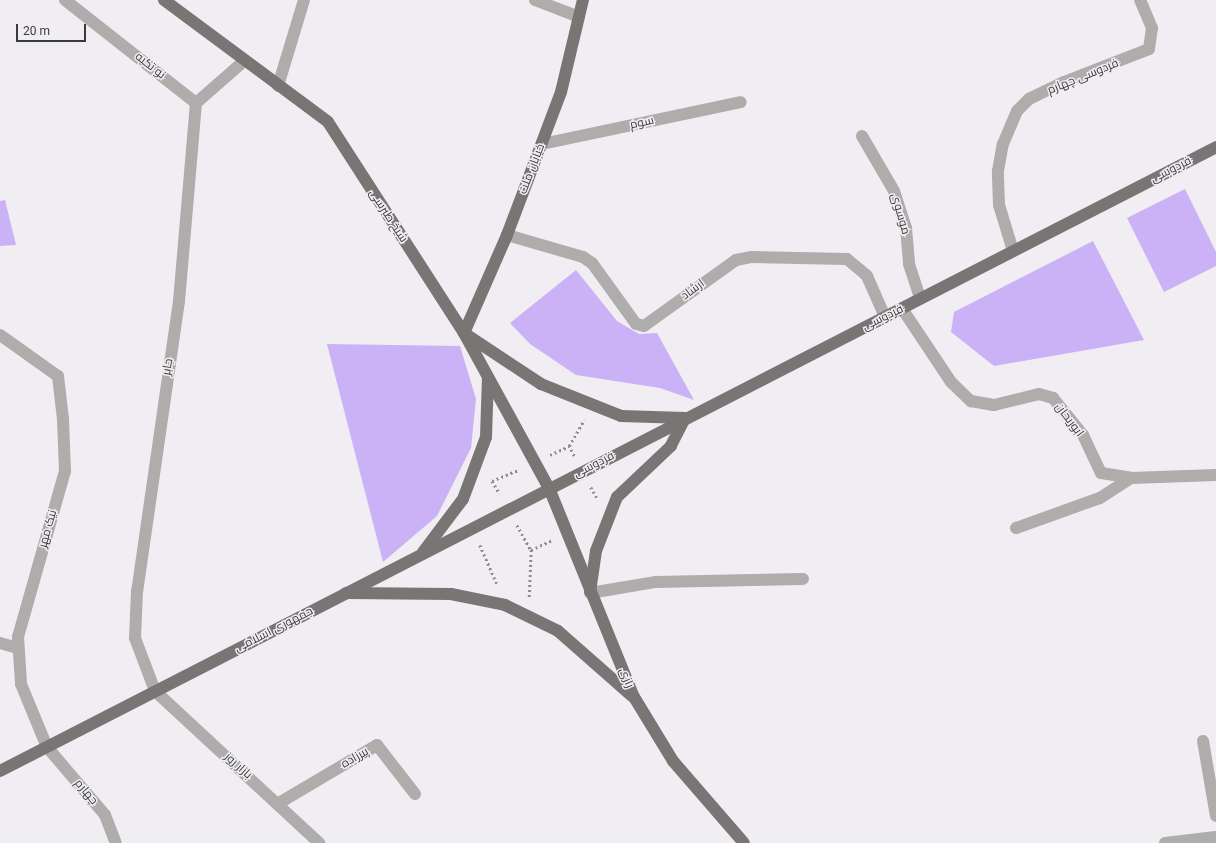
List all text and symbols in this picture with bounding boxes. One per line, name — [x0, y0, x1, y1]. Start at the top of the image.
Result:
scale bar — [18, 16, 88, 42]
text: 20 m — [23, 24, 50, 38]
street label: نو تکیه — [132, 50, 168, 82]
street label: فردوسی چهارم — [1045, 56, 1121, 98]
street label: سوم — [629, 113, 655, 133]
street label: خیابان ملت — [516, 142, 548, 196]
street label: فردوسی — [1148, 154, 1194, 186]
street label: شیخ طبرسی — [365, 187, 411, 245]
street label: موسوی — [887, 192, 913, 236]
street label: ارشاد — [678, 277, 708, 303]
street label: فردوسی — [860, 302, 906, 334]
street label: جابر — [160, 357, 176, 377]
street label: ابوریحان — [1052, 400, 1086, 440]
street label: فردوسی — [571, 449, 617, 481]
street label: نیک مهر — [36, 508, 60, 550]
street label: جمهوری اسلامی — [232, 604, 316, 656]
street label: رازی — [615, 666, 637, 690]
street label: پیرزاده — [339, 744, 371, 772]
street label: بازار روز — [221, 750, 255, 782]
street label: چهارم — [71, 776, 101, 808]

